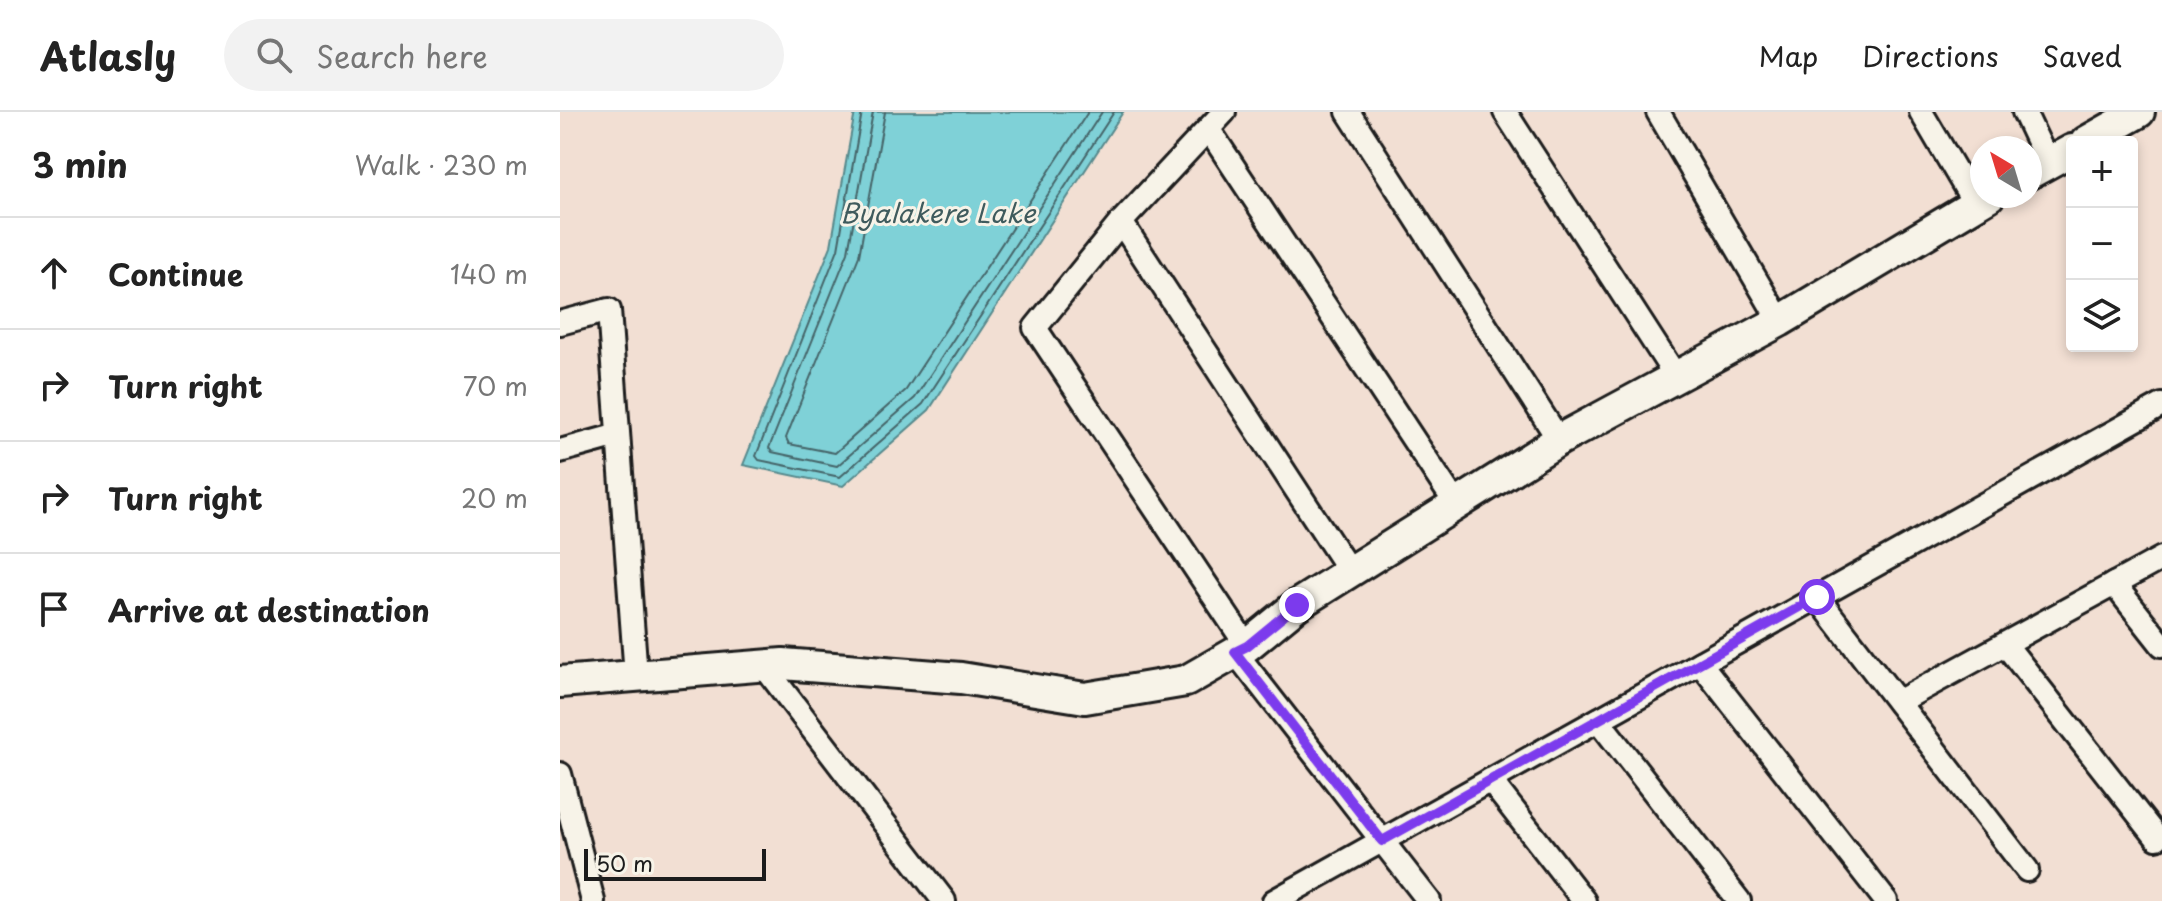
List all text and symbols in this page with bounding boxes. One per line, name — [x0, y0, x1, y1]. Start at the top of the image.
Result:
search box — [224, 19, 784, 91]
text: Atlasly — [40, 27, 176, 84]
icon: search — [252, 33, 296, 77]
text: Search here — [316, 33, 488, 78]
text: Map — [1759, 34, 1818, 77]
text: Directions — [1862, 34, 1999, 77]
text: Saved — [2043, 34, 2122, 77]
north arrow — [1970, 136, 2042, 208]
map controls — [2066, 136, 2138, 352]
button: + — [2066, 136, 2138, 208]
text: 3 min — [32, 138, 128, 190]
text: Walk · 230 m — [355, 145, 528, 184]
water label: Byalakere Lake — [840, 193, 1037, 232]
button: − — [2066, 208, 2138, 280]
icon: ahead — [32, 251, 76, 295]
text: Continue — [108, 251, 243, 296]
text: 140 m — [450, 254, 528, 293]
button: layers — [2066, 280, 2138, 352]
icon: right — [32, 363, 76, 407]
text: Turn right — [108, 363, 263, 408]
text: 70 m — [463, 366, 528, 405]
icon: right — [32, 475, 76, 519]
text: Turn right — [108, 475, 263, 520]
text: 20 m — [461, 478, 528, 517]
route start — [1799, 579, 1835, 615]
icon: arrive — [32, 587, 76, 631]
text: Arrive at destination — [108, 587, 430, 632]
route end — [1279, 587, 1315, 623]
scale bar — [584, 845, 766, 881]
text: 50 m — [596, 846, 653, 879]

